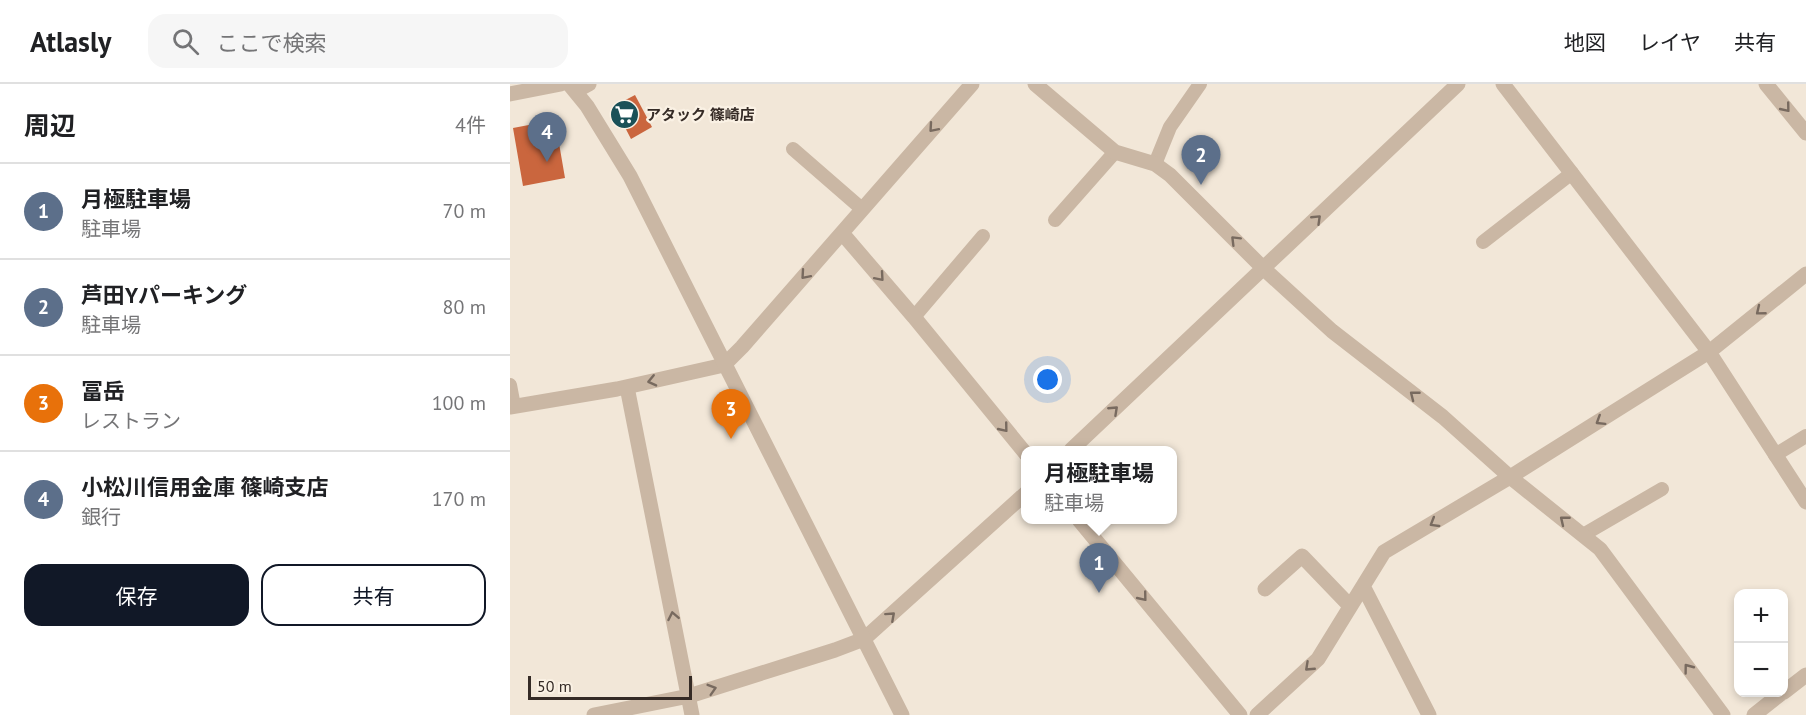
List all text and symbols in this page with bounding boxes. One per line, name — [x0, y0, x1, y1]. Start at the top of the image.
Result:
search box — [148, 14, 568, 68]
text: Atlasly — [30, 23, 112, 60]
icon: search — [169, 25, 202, 58]
text: ここで検索 — [217, 29, 327, 57]
text: 地図 — [1564, 29, 1606, 56]
text: レイヤ — [1639, 29, 1701, 56]
text: 共有 — [1734, 29, 1776, 56]
supermarket icon: アタック 篠崎店 — [609, 98, 641, 130]
one-way arrow — [1779, 102, 1790, 113]
place label: アタック 篠崎店 — [646, 105, 755, 124]
text: 周辺 — [24, 109, 76, 142]
text: 4件 — [455, 112, 486, 138]
pin: 4 — [528, 112, 567, 162]
one-way arrow — [929, 121, 940, 132]
pin: 2 — [1182, 135, 1220, 185]
text: 月極駐車場 — [81, 185, 191, 213]
text: 1 — [38, 198, 49, 224]
text: 70 m — [443, 198, 486, 224]
one-way arrow — [1310, 215, 1320, 226]
text: 駐車場 — [81, 216, 141, 242]
one-way arrow — [1231, 236, 1241, 247]
one-way arrow — [801, 268, 812, 279]
one-way arrow — [873, 270, 884, 281]
text: 芦田Yパーキング — [81, 281, 247, 309]
text: 2 — [38, 294, 49, 320]
text: 80 m — [443, 294, 486, 320]
one-way arrow — [1756, 303, 1767, 314]
text: 駐車場 — [81, 312, 141, 338]
your location — [1033, 365, 1062, 394]
one-way arrow — [647, 374, 657, 387]
text: 冨岳 — [81, 377, 125, 405]
text: 3 — [38, 390, 49, 416]
text: 100 m — [432, 390, 486, 416]
pin: 3 — [712, 390, 750, 439]
one-way arrow — [1410, 391, 1421, 402]
one-way arrow — [1106, 407, 1117, 418]
text: レストラン — [81, 408, 181, 434]
one-way arrow — [1596, 413, 1606, 425]
one-way arrow — [997, 421, 1008, 432]
popup — [1021, 446, 1177, 524]
text: 月極駐車場 — [1044, 459, 1154, 487]
text: 小松川信用金庫 篠崎支店 — [81, 473, 329, 501]
text: 4 — [38, 486, 49, 512]
text: 170 m — [432, 486, 486, 512]
text: 駐車場 — [1044, 490, 1104, 516]
text: 銀行 — [81, 504, 121, 530]
one-way arrow — [1430, 515, 1440, 527]
one-way arrow — [1559, 516, 1570, 527]
pin: 1 — [1080, 544, 1118, 593]
button: 保存 — [24, 564, 249, 626]
button: 共有 — [261, 564, 486, 626]
map controls — [1734, 589, 1788, 697]
button: + — [1734, 589, 1788, 643]
one-way arrow — [1136, 590, 1147, 601]
one-way arrow — [667, 612, 680, 622]
one-way arrow — [884, 612, 895, 623]
button: − — [1734, 643, 1788, 697]
one-way arrow — [1305, 660, 1316, 671]
one-way arrow — [1685, 664, 1696, 675]
scale bar — [528, 673, 692, 700]
text: 50 m — [537, 676, 572, 696]
one-way arrow — [706, 684, 717, 696]

